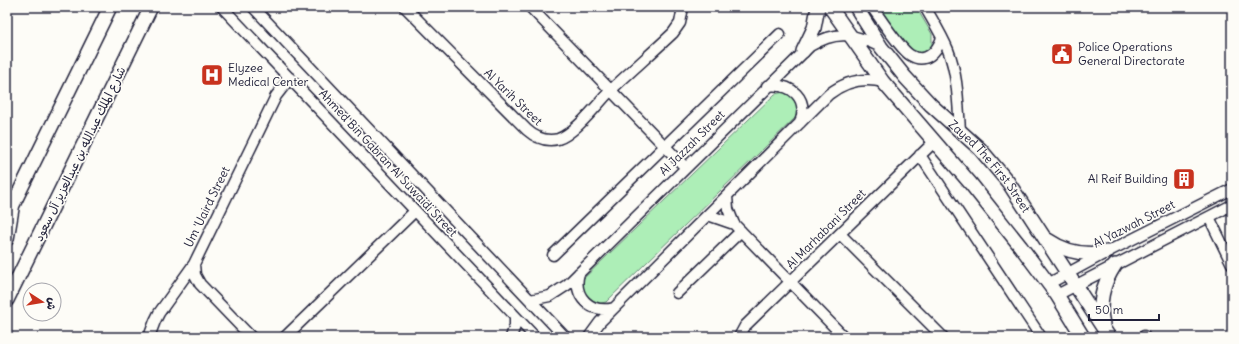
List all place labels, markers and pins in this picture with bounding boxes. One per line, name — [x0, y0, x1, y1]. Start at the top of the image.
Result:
place label: Police Operations General Directorate — [1078, 39, 1185, 68]
public building icon: Police Operations General Directorate — [1049, 41, 1075, 67]
place label: Elyzee Medical Center — [228, 60, 309, 89]
hospital icon: Elyzee Medical Center — [199, 62, 225, 88]
building icon: Al Reif Building — [1171, 166, 1197, 192]
place label: Al Reif Building — [1088, 171, 1168, 186]

